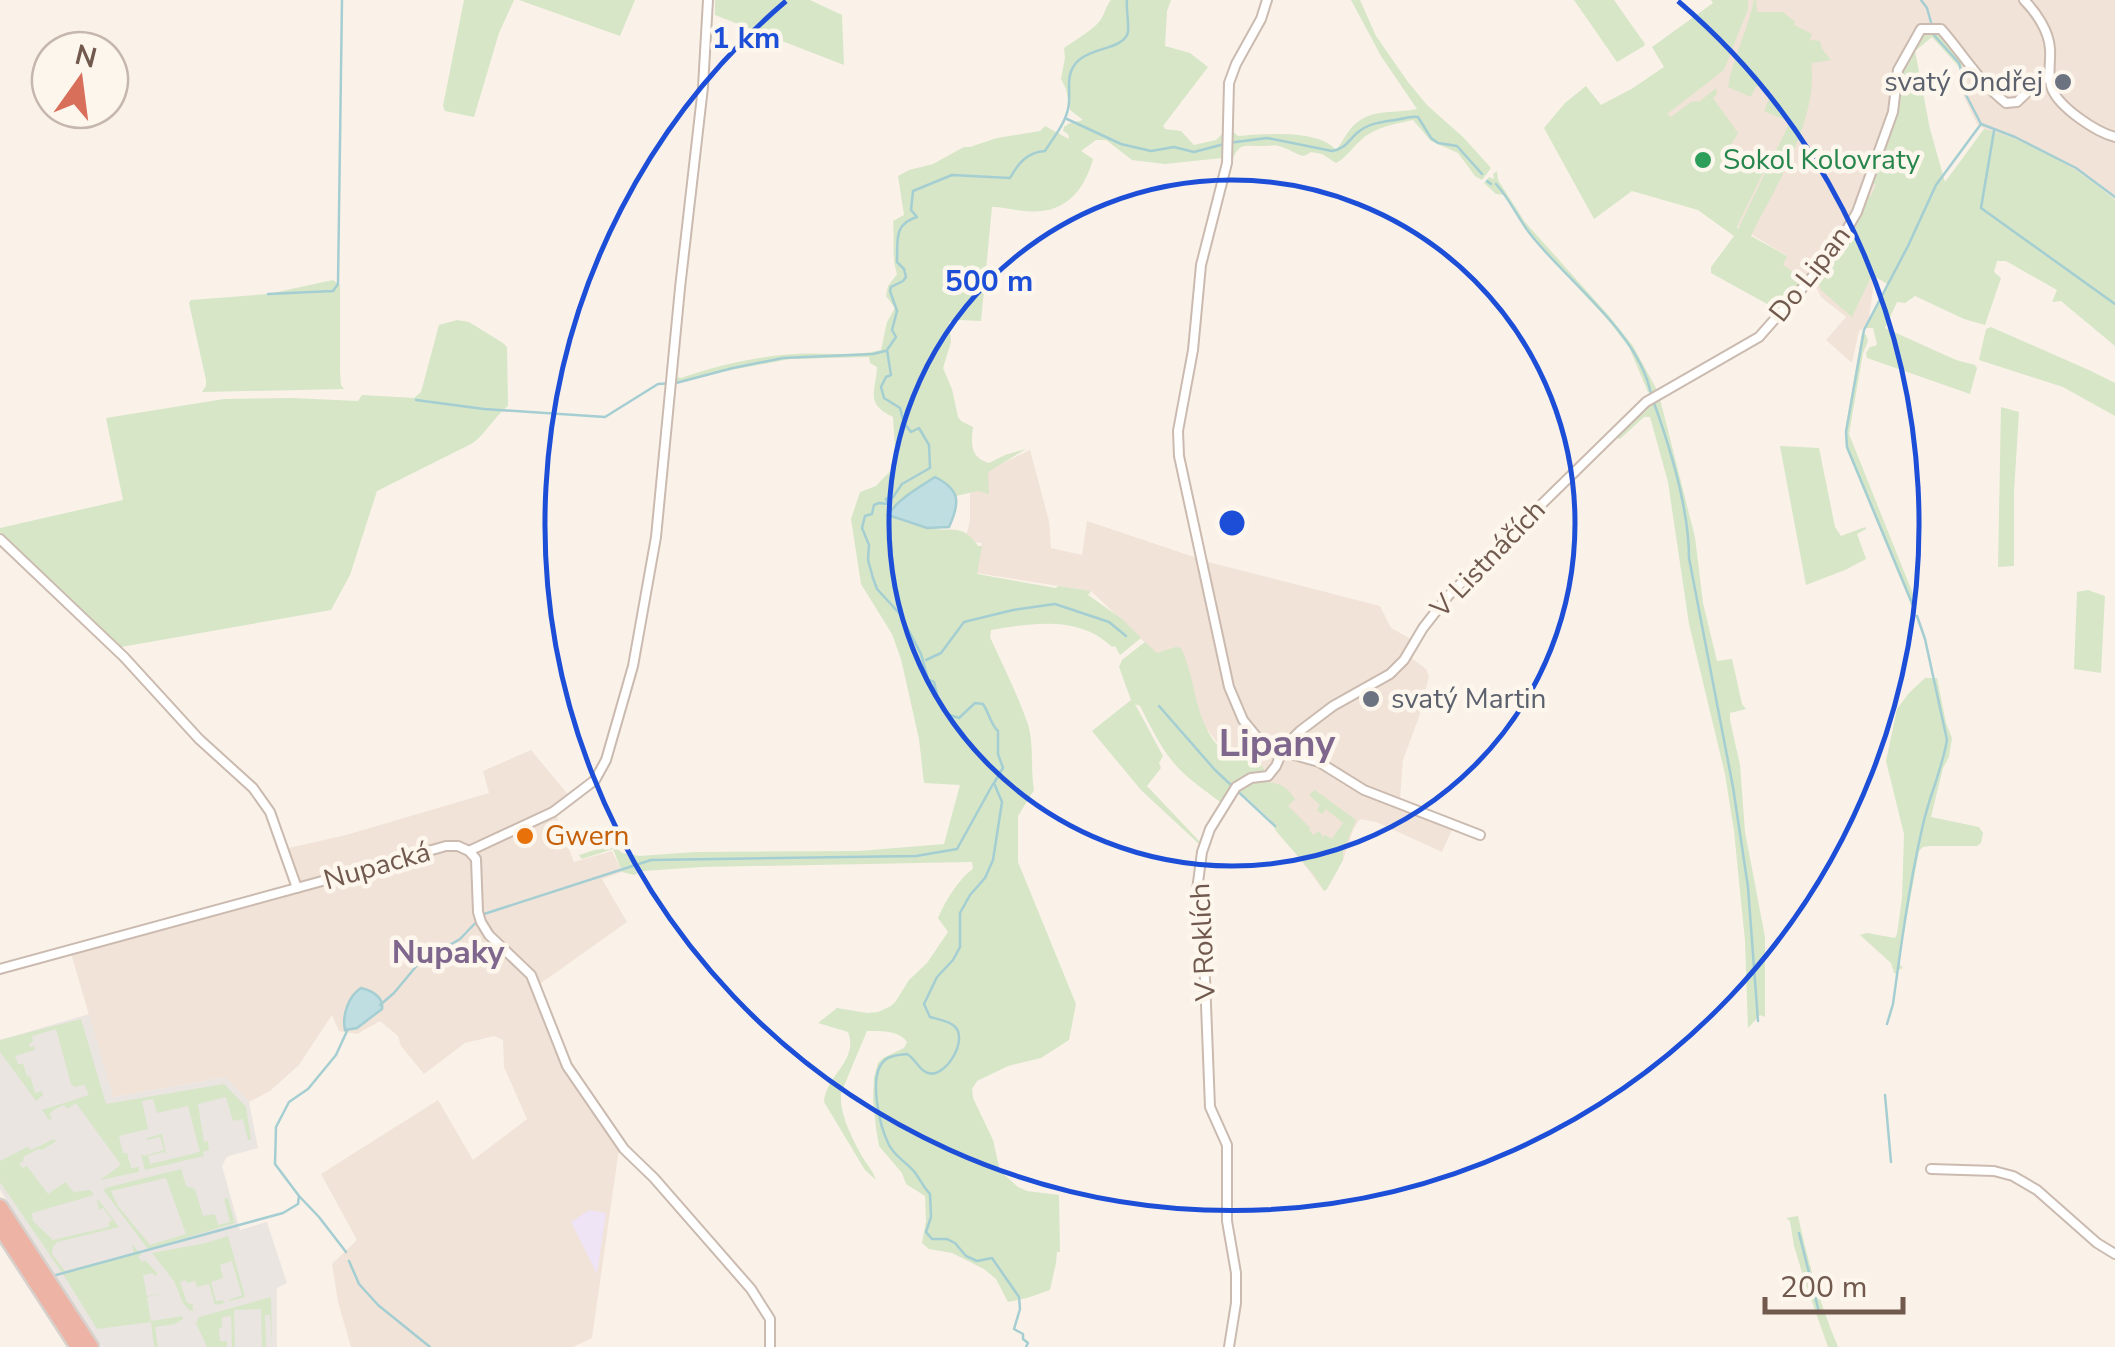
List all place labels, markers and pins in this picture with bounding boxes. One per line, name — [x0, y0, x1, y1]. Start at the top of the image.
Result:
place label: svatý Ondřej — [1884, 63, 2043, 101]
marker: svatý Ondřej — [2052, 71, 2074, 93]
place label: Sokol Kolovraty — [1723, 141, 1921, 179]
marker: Sokol Kolovraty — [1692, 149, 1714, 171]
centre of rings — [1214, 505, 1250, 541]
place label: svatý Martin — [1391, 680, 1546, 718]
marker: svatý Martin — [1360, 688, 1382, 710]
place label: Gwern — [545, 817, 630, 855]
marker: Gwern — [514, 825, 536, 847]

